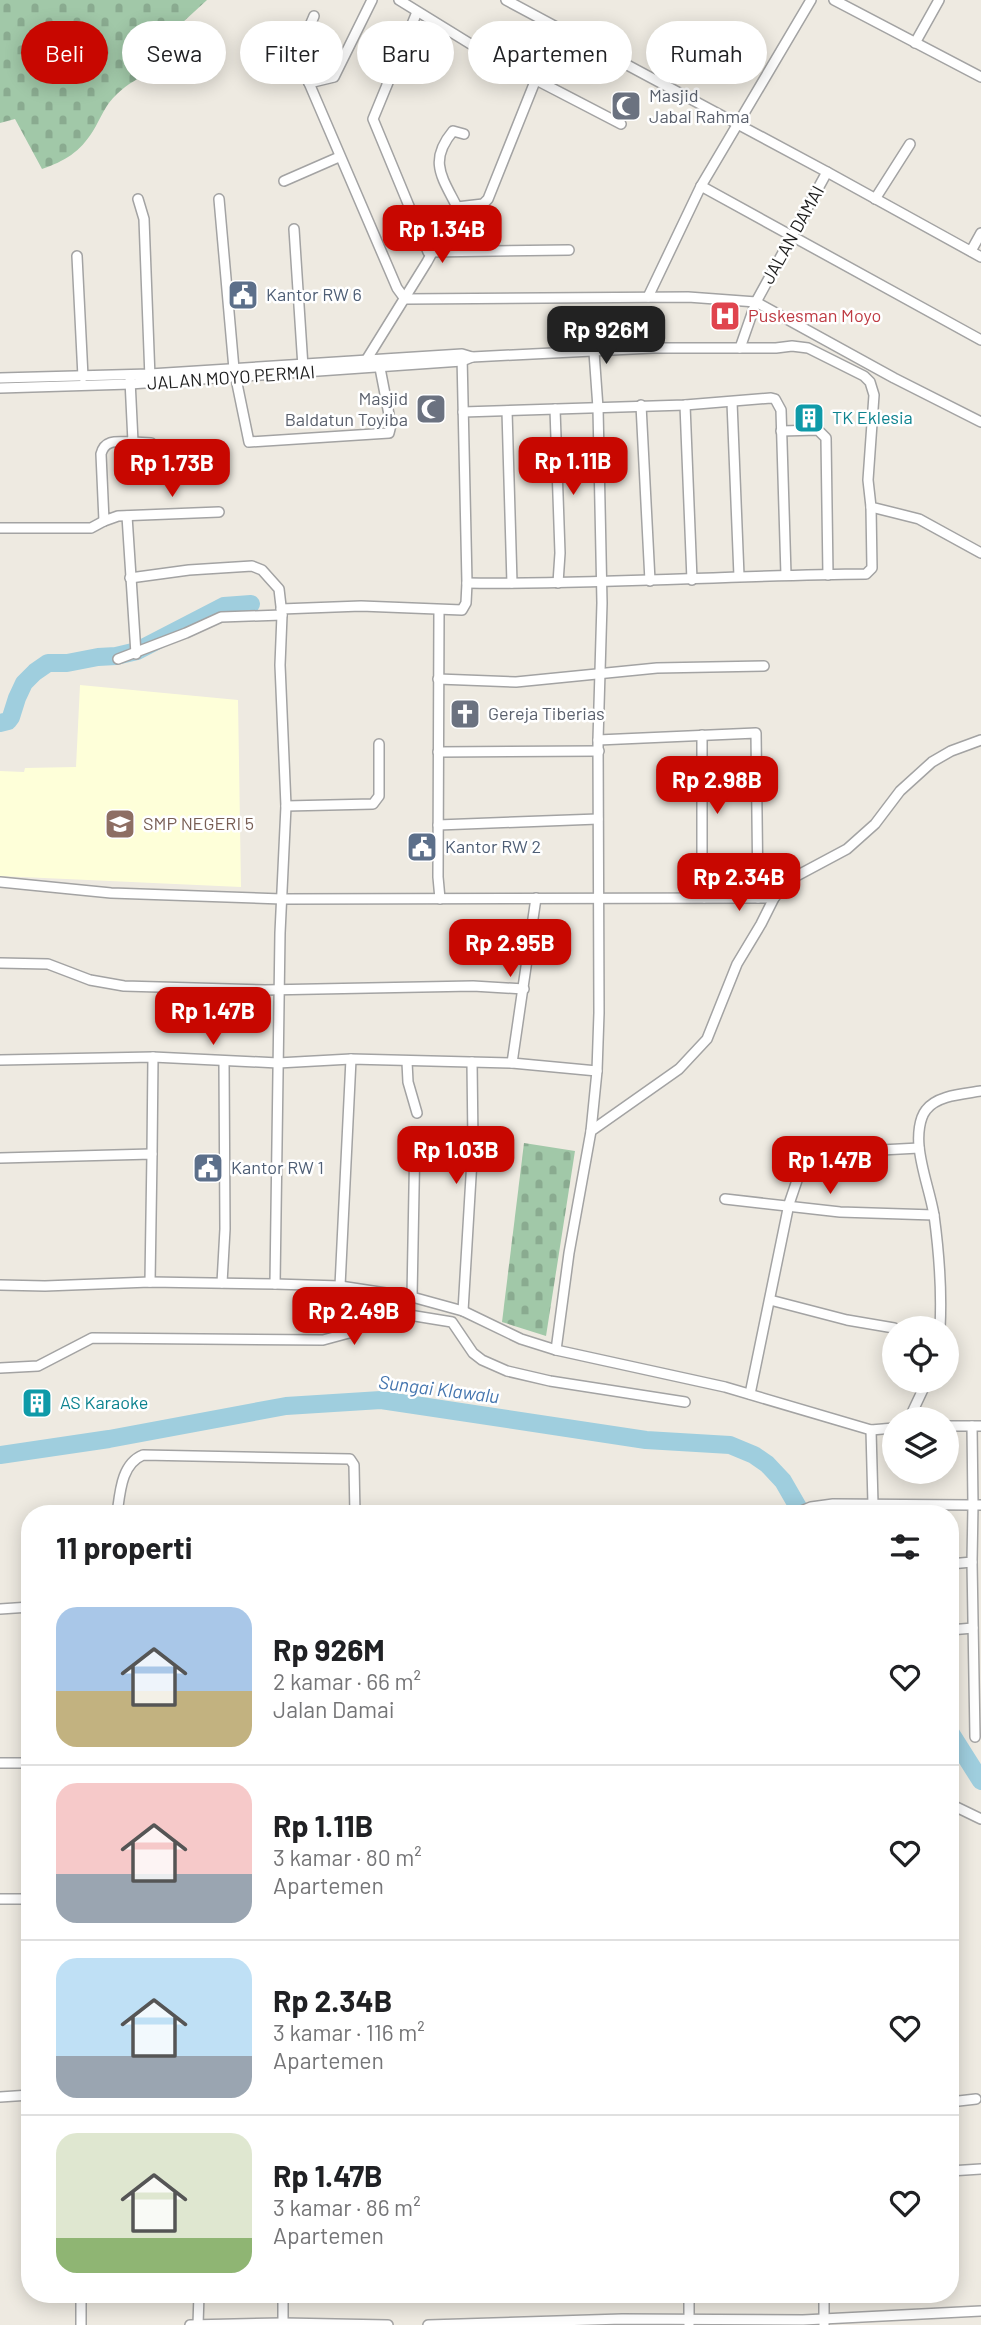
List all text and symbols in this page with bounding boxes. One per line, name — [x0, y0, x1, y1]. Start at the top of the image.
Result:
chip: Beli — [21, 21, 108, 84]
chip: Sewa — [122, 21, 226, 84]
chip: Filter — [240, 21, 343, 84]
chip: Baru — [357, 21, 454, 84]
chip: Apartemen — [468, 21, 632, 84]
chip: Rumah — [646, 21, 767, 84]
place label: Masjid Jabal Rahma — [649, 84, 749, 127]
mosque icon: Masjid Jabal Rahma — [609, 89, 643, 123]
street label: JALAN DAMAI — [756, 182, 828, 287]
pin: Rp 1.34B — [370, 205, 514, 265]
text: Rp 1.34B — [399, 214, 485, 242]
public building icon: Kantor RW 6 — [226, 278, 260, 312]
place label: Kantor RW 6 — [266, 283, 362, 305]
hospital icon: Puskesman Moyo — [708, 299, 742, 333]
place label: Puskesman Moyo — [748, 304, 881, 326]
pin: Rp 926M — [541, 306, 671, 366]
text: Rp 926M — [563, 315, 649, 343]
street label: JALAN MOYO PERMAI — [146, 360, 316, 394]
place label: Masjid Baldatun Toyiba — [285, 387, 408, 430]
mosque icon: Masjid Baldatun Toyiba — [414, 392, 448, 426]
building icon: TK Eklesia — [792, 401, 826, 435]
place label: TK Eklesia — [832, 406, 913, 428]
pin: Rp 1.11B — [501, 438, 645, 497]
pin: Rp 1.73B — [100, 440, 244, 499]
text: Rp 1.11B — [535, 446, 611, 474]
text: Rp 1.73B — [130, 448, 214, 476]
church icon: Gereja Tiberias — [448, 697, 482, 731]
place label: Gereja Tiberias — [488, 702, 605, 724]
pin: Rp 2.98B — [645, 756, 789, 816]
text: Rp 2.98B — [672, 765, 762, 793]
school or university icon: SMP NEGERI 5 — [103, 807, 137, 841]
place label: SMP NEGERI 5 — [143, 812, 254, 834]
public building icon: Kantor RW 2 — [405, 830, 439, 864]
place label: Kantor RW 2 — [445, 835, 541, 857]
pin: Rp 2.34B — [667, 853, 811, 913]
text: Rp 2.34B — [693, 862, 785, 890]
pin: Rp 2.95B — [438, 920, 582, 979]
text: Rp 2.95B — [465, 928, 555, 956]
pin: Rp 1.47B — [141, 988, 285, 1047]
text: Rp 1.47B — [171, 996, 255, 1024]
pin: Rp 1.03B — [384, 1126, 528, 1186]
text: Rp 1.03B — [413, 1135, 499, 1163]
pin: Rp 1.47B — [758, 1136, 902, 1196]
text: Rp 1.47B — [788, 1145, 872, 1173]
public building icon: Kantor RW 1 — [191, 1151, 225, 1185]
place label: Kantor RW 1 — [231, 1156, 324, 1178]
pin: Rp 2.49B — [282, 1288, 426, 1347]
text: Rp 2.49B — [308, 1296, 400, 1324]
map controls — [882, 1316, 959, 1484]
button: locate — [882, 1316, 959, 1393]
water label: Sungai Klawalu — [377, 1370, 501, 1407]
building icon: AS Karaoke — [20, 1386, 54, 1420]
place label: AS Karaoke — [60, 1391, 148, 1413]
button: layers — [882, 1407, 959, 1484]
icon: filters — [886, 1528, 924, 1566]
text: 11 properti — [56, 1529, 192, 1565]
text: Rp 926M — [273, 1631, 385, 1667]
icon: home — [112, 1635, 196, 1719]
icon: heart — [886, 1658, 924, 1696]
text: 2 kamar · 66 m² — [273, 1667, 421, 1695]
text: Jalan Damai — [273, 1695, 395, 1723]
text: Rp 1.11B — [273, 1807, 373, 1843]
icon: home — [112, 1811, 196, 1895]
icon: heart — [886, 1834, 924, 1872]
text: 3 kamar · 80 m² — [273, 1843, 422, 1871]
text: Apartemen — [273, 1871, 384, 1899]
text: Rp 2.34B — [273, 1982, 392, 2018]
icon: home — [112, 1986, 196, 2070]
icon: heart — [886, 2009, 924, 2047]
text: 3 kamar · 116 m² — [273, 2018, 425, 2046]
text: Apartemen — [273, 2046, 384, 2074]
text: Rp 1.47B — [273, 2157, 383, 2193]
icon: home — [112, 2161, 196, 2245]
icon: heart — [886, 2184, 924, 2222]
text: 3 kamar · 86 m² — [273, 2193, 421, 2221]
text: Apartemen — [273, 2221, 384, 2249]

